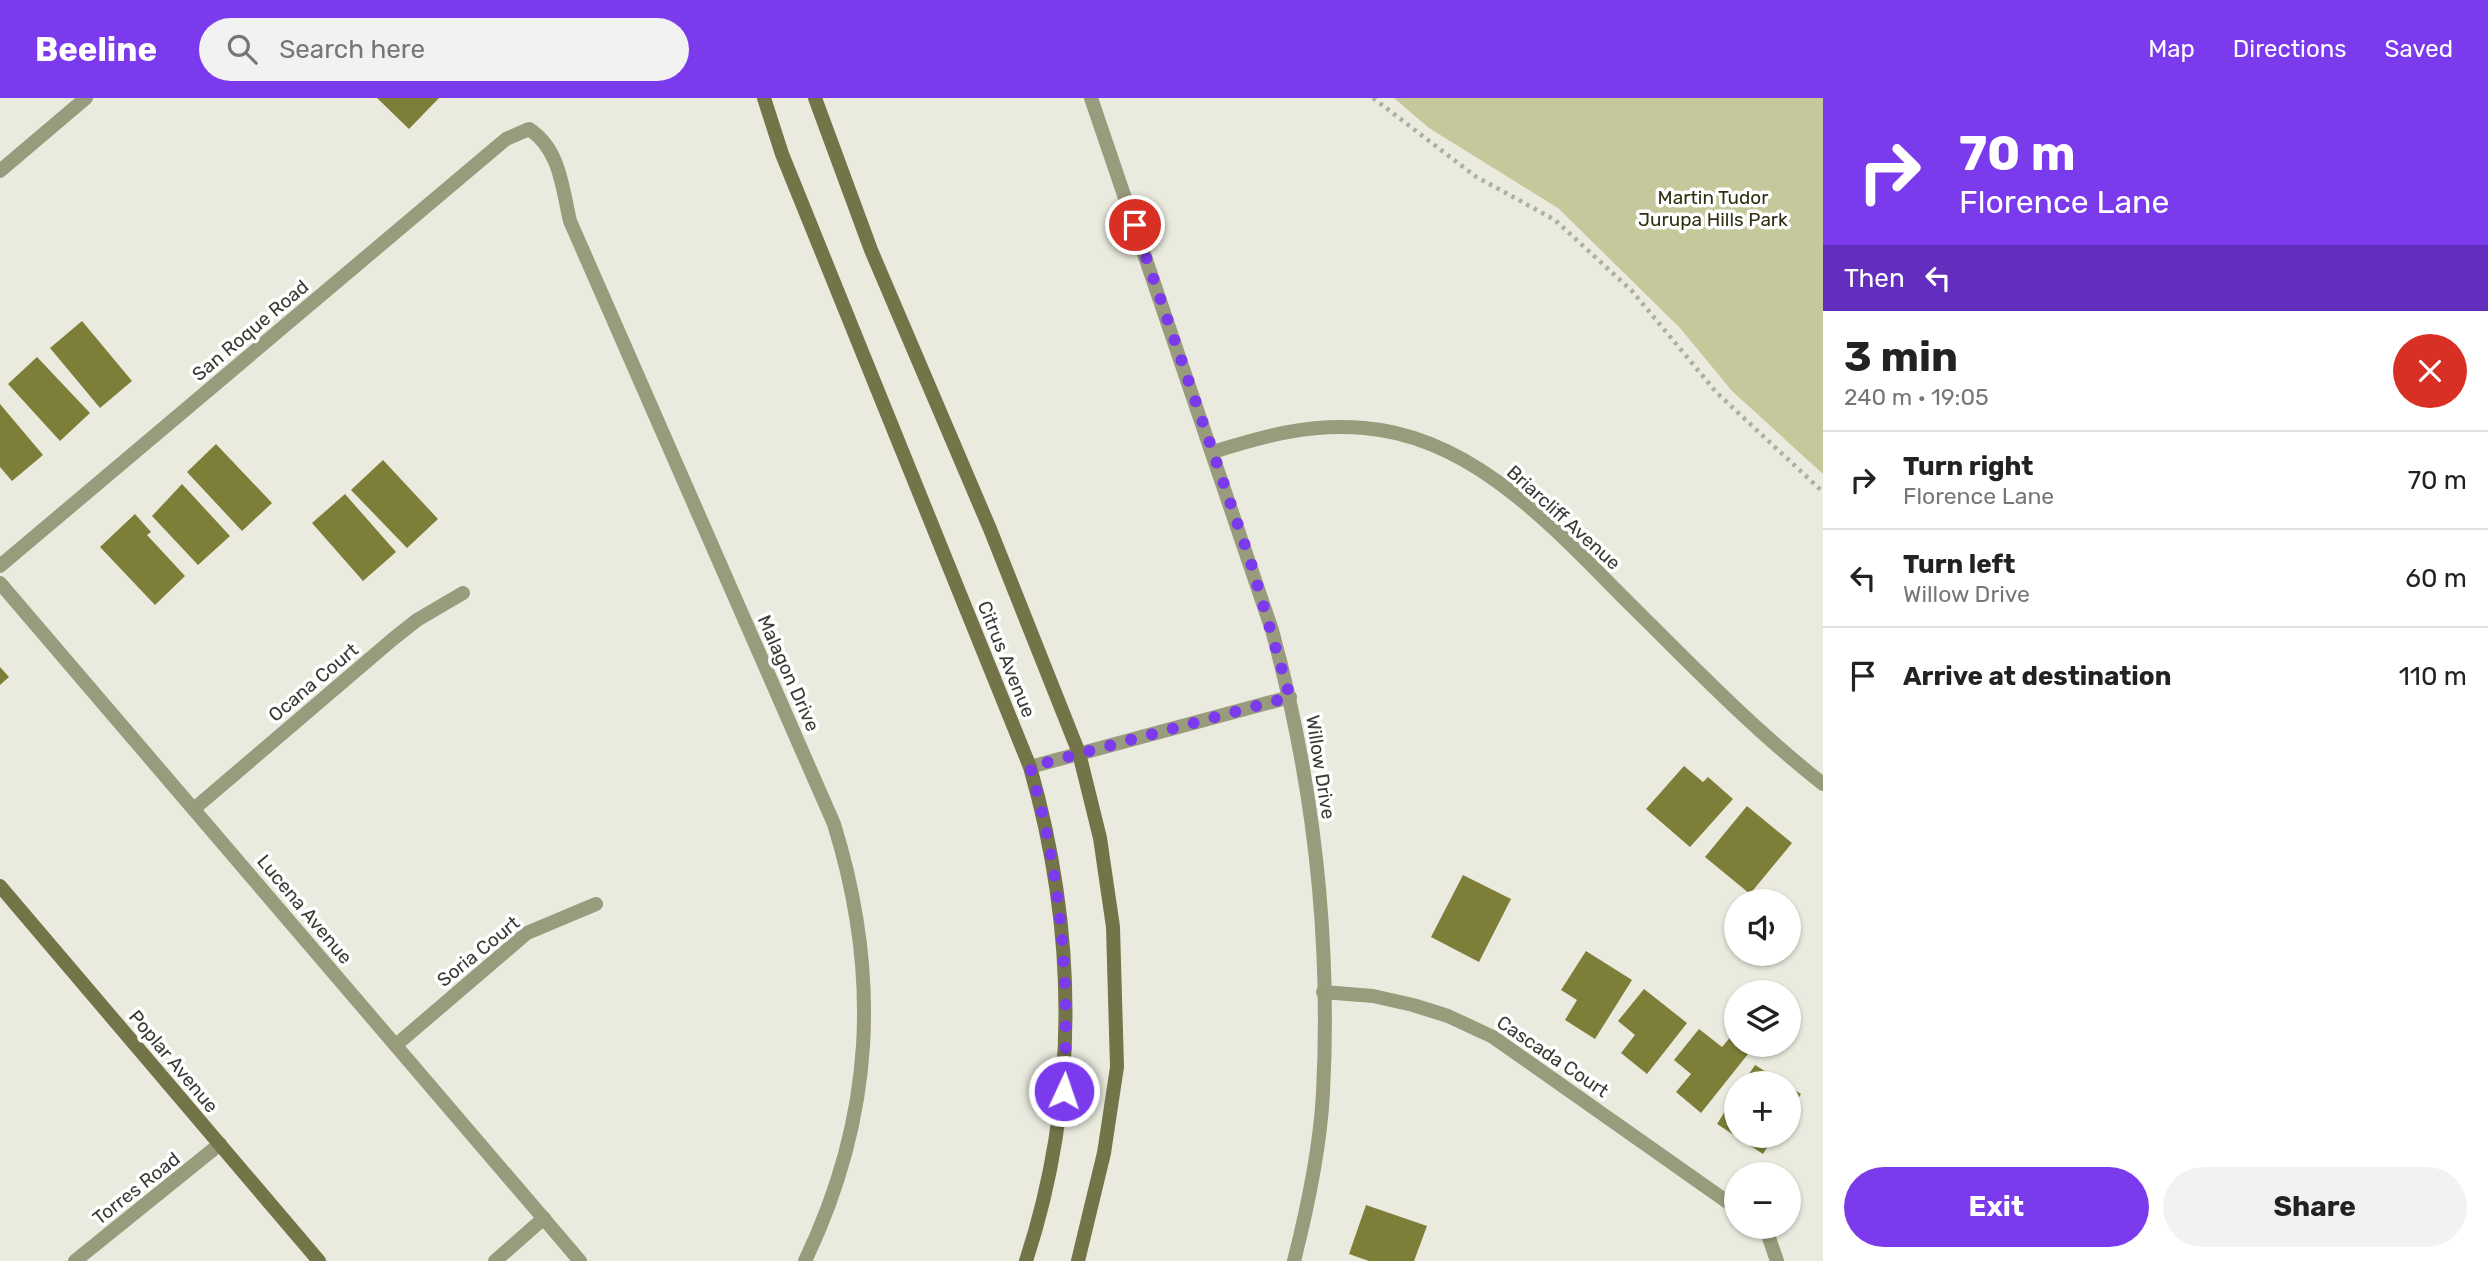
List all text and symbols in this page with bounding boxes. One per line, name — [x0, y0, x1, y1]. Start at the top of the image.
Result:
search box — [199, 18, 689, 81]
text: Beeline — [35, 30, 157, 69]
icon: search — [223, 30, 261, 68]
text: Search here — [279, 34, 425, 65]
text: Map — [2148, 35, 2195, 63]
text: Directions — [2233, 35, 2346, 63]
text: Saved — [2384, 35, 2453, 63]
text: 70 m — [1959, 124, 2076, 182]
icon: right — [1844, 126, 1935, 217]
text: Florence Lane — [1959, 183, 2169, 221]
park label: Martin Tudor Jurupa Hills Park — [1638, 186, 1788, 231]
pin — [1105, 195, 1165, 255]
icon: arrive — [1116, 206, 1154, 244]
icon: left — [1919, 259, 1957, 297]
text: Then — [1844, 263, 1905, 294]
street label: San Roque Road — [187, 275, 313, 386]
text: 3 min — [1844, 332, 1958, 382]
button: close — [2393, 334, 2467, 408]
text: 240 m · 19:05 — [1844, 383, 1989, 411]
text: Turn right — [1903, 451, 2033, 482]
street label: Briarcliff Avenue — [1502, 460, 1625, 574]
icon: right — [1844, 461, 1882, 499]
text: 70 m — [2408, 465, 2467, 496]
text: Florence Lane — [1903, 482, 2054, 510]
text: Turn left — [1903, 549, 2015, 580]
icon: left — [1844, 559, 1882, 597]
text: 60 m — [2405, 563, 2467, 594]
text: Willow Drive — [1903, 580, 2030, 608]
street label: Citrus Avenue — [973, 598, 1040, 721]
street label: Malagon Drive — [753, 612, 824, 735]
street label: Ocana Court — [264, 638, 363, 727]
icon: arrive — [1844, 657, 1882, 695]
text: Arrive at destination — [1903, 661, 2171, 692]
text: 110 m — [2399, 661, 2467, 692]
street label: Willow Drive — [1301, 713, 1340, 821]
street label: Lucena Avenue — [252, 850, 357, 969]
map controls — [1724, 889, 1801, 1239]
button: sound — [1724, 889, 1801, 966]
street label: Soria Court — [432, 911, 525, 992]
button: layers — [1724, 980, 1801, 1057]
street label: Poplar Avenue — [124, 1005, 223, 1117]
street label: Cascada Court — [1492, 1011, 1613, 1103]
position arrow — [1027, 1054, 1101, 1128]
button: + — [1724, 1071, 1801, 1148]
street label: Torres Road — [88, 1147, 185, 1230]
button: − — [1724, 1162, 1801, 1239]
button: Exit — [1844, 1167, 2149, 1247]
button: Share — [2163, 1167, 2467, 1247]

